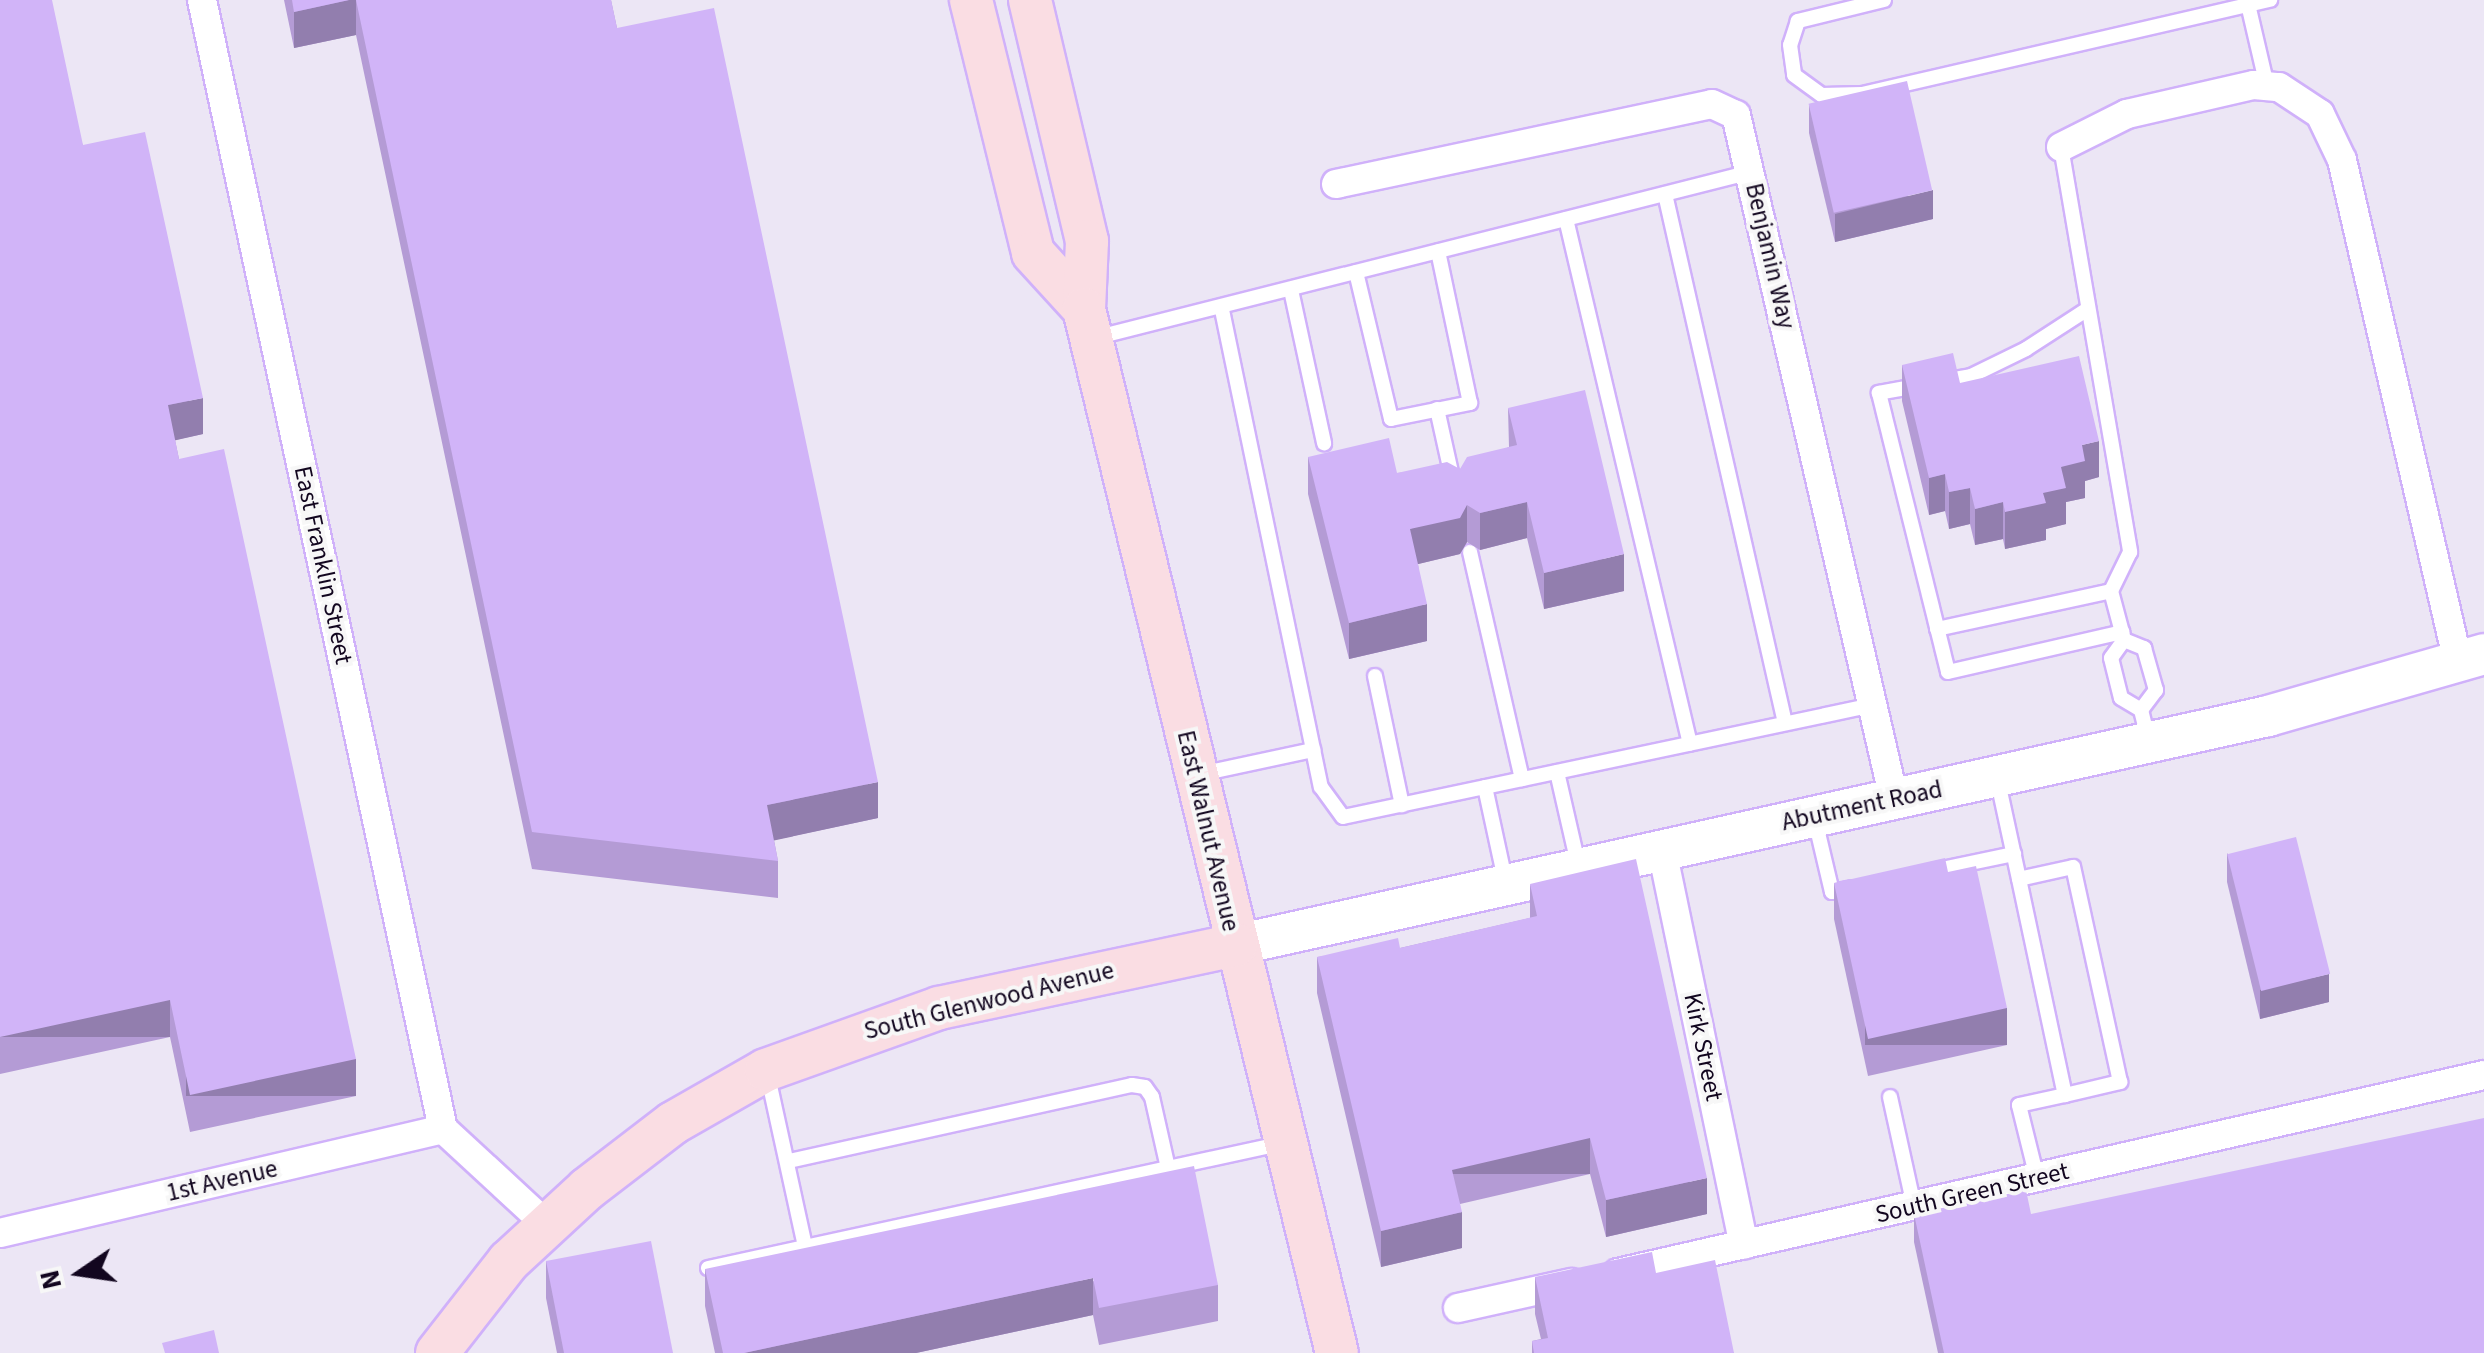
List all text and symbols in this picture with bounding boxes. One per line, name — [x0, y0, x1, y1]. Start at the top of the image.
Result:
street label: Benjamin Way — [1739, 180, 1801, 332]
street label: East Franklin Street — [287, 463, 359, 667]
street label: East Walnut Avenue — [1170, 728, 1246, 934]
street label: Abutment Road — [1779, 774, 1945, 838]
street label: South Glenwood Avenue — [861, 955, 1117, 1047]
street label: Kirk Street — [1677, 990, 1729, 1104]
street label: 1st Avenue — [164, 1154, 280, 1208]
street label: South Green Street — [1872, 1156, 2072, 1230]
north arrow — [30, 1223, 130, 1323]
text: N — [29, 1266, 72, 1293]

